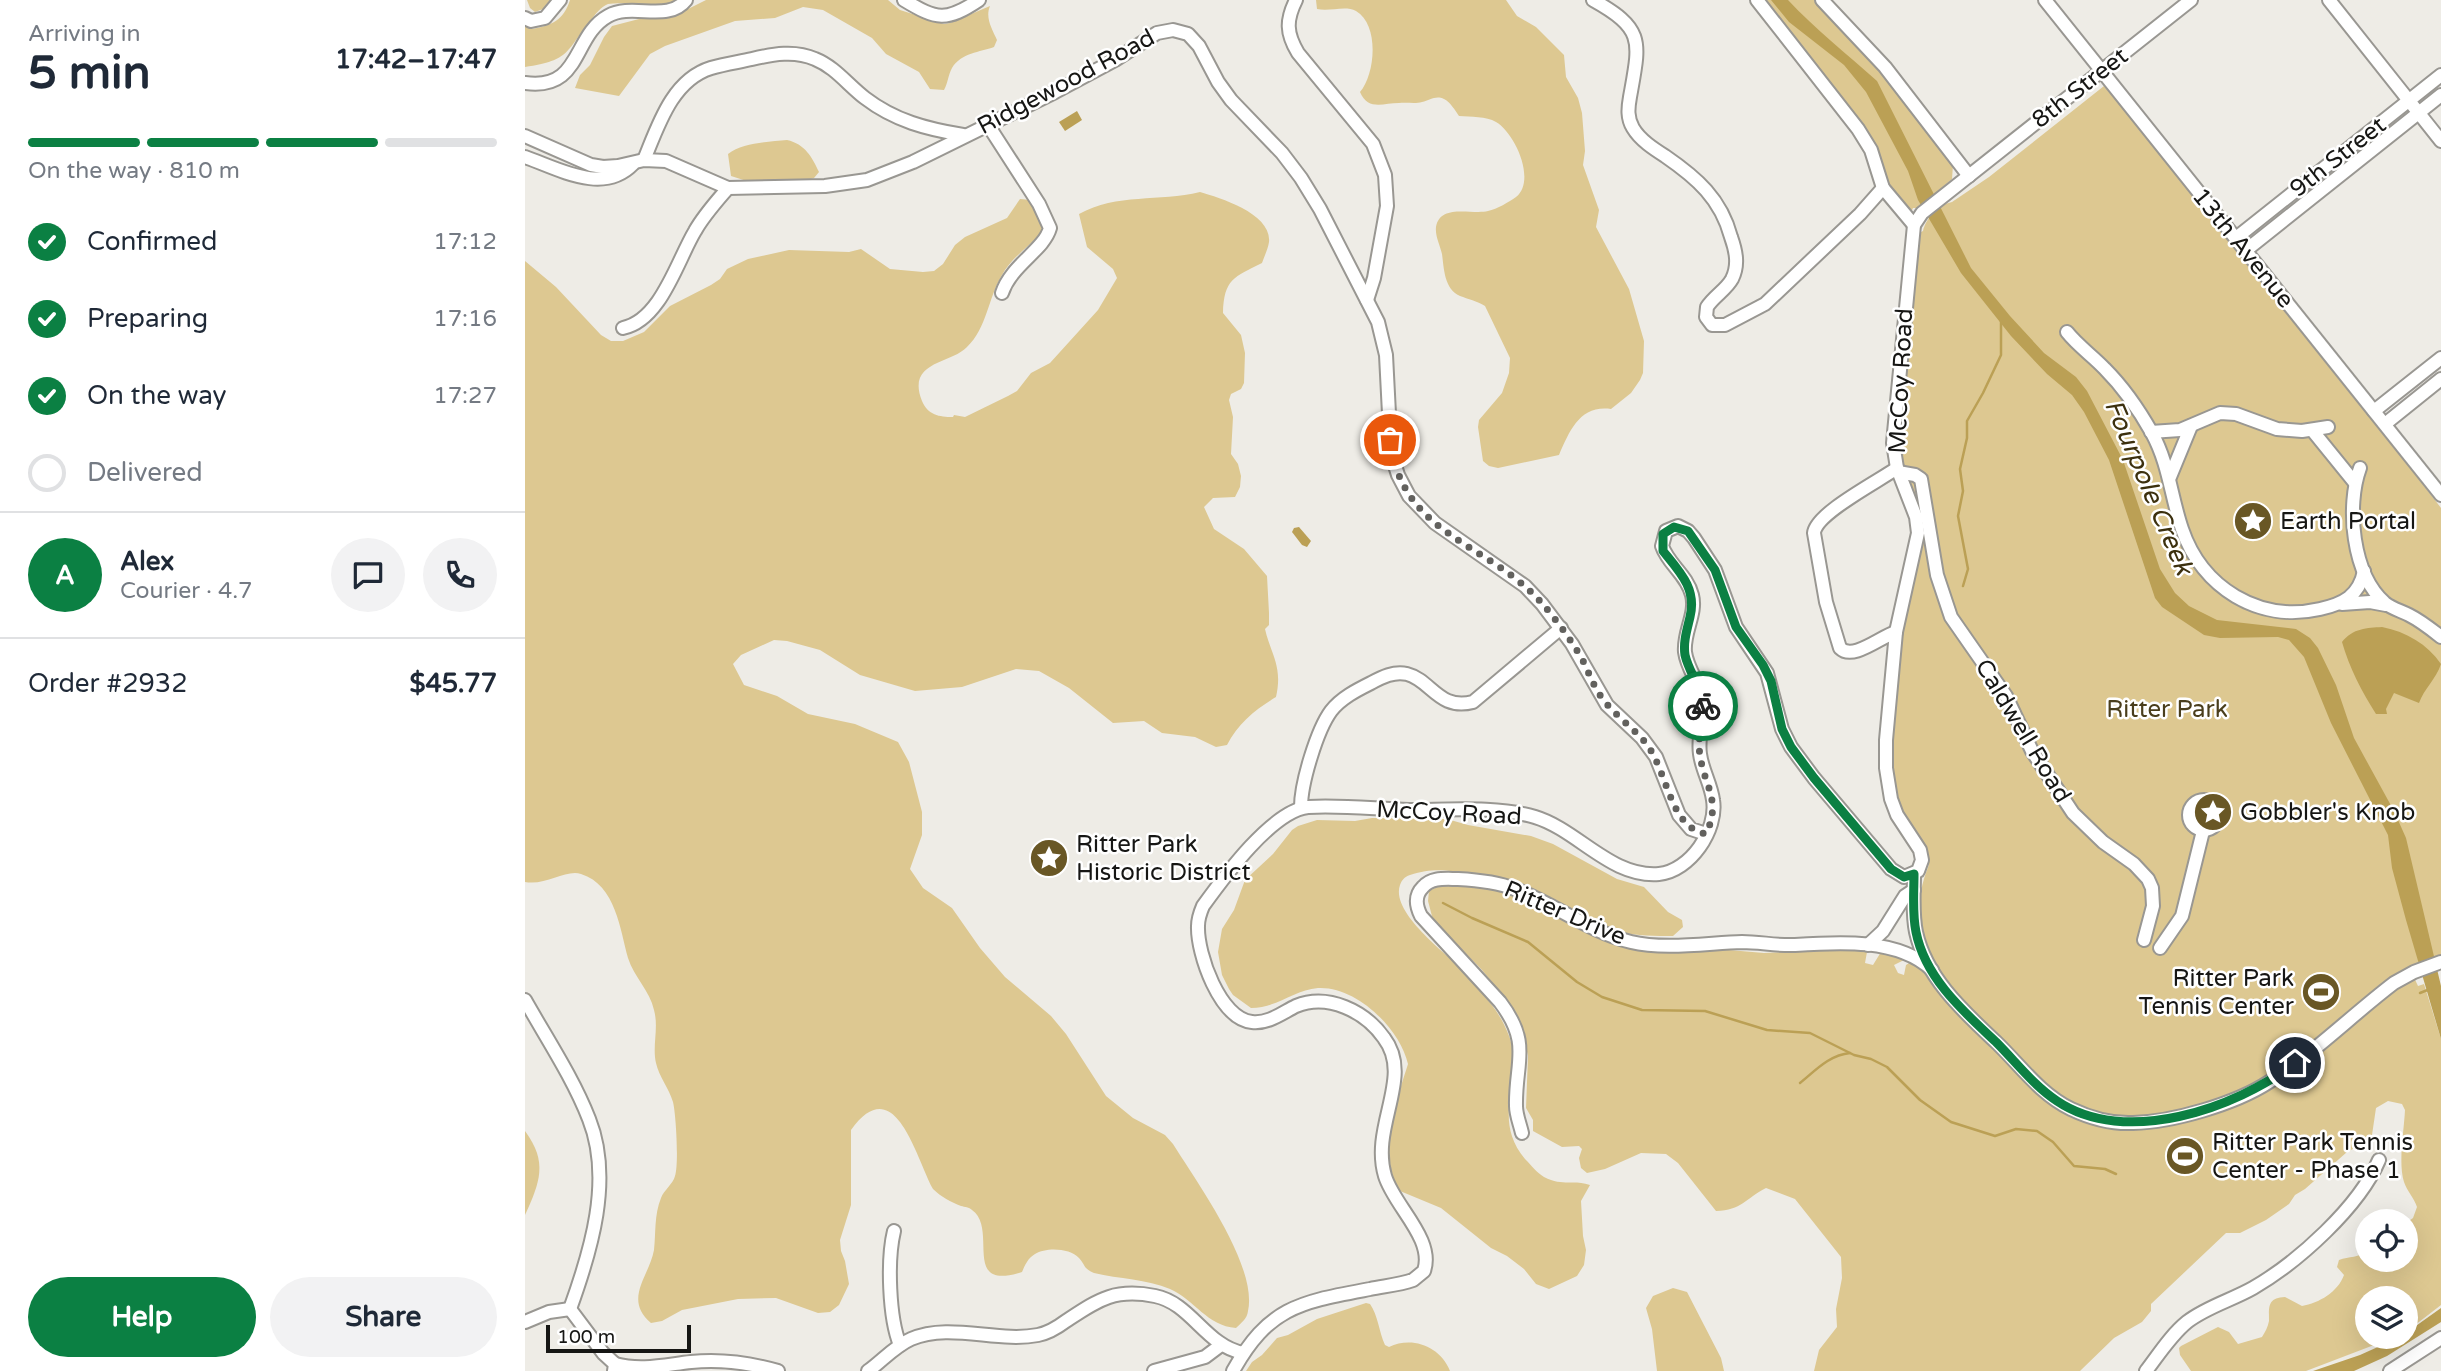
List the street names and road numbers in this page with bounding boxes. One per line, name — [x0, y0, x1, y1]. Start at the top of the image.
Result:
street label: Ridgewood Road — [972, 23, 1160, 141]
street label: 8th Street — [2026, 42, 2134, 134]
street label: 9th Street — [2284, 111, 2392, 203]
street label: 13th Avenue — [2186, 182, 2300, 314]
street label: McCoy Road — [1883, 308, 1919, 454]
street label: Caldwell Road — [1969, 654, 2077, 808]
street label: McCoy Road — [1376, 795, 1522, 831]
street label: Ritter Drive — [1500, 874, 1630, 952]

